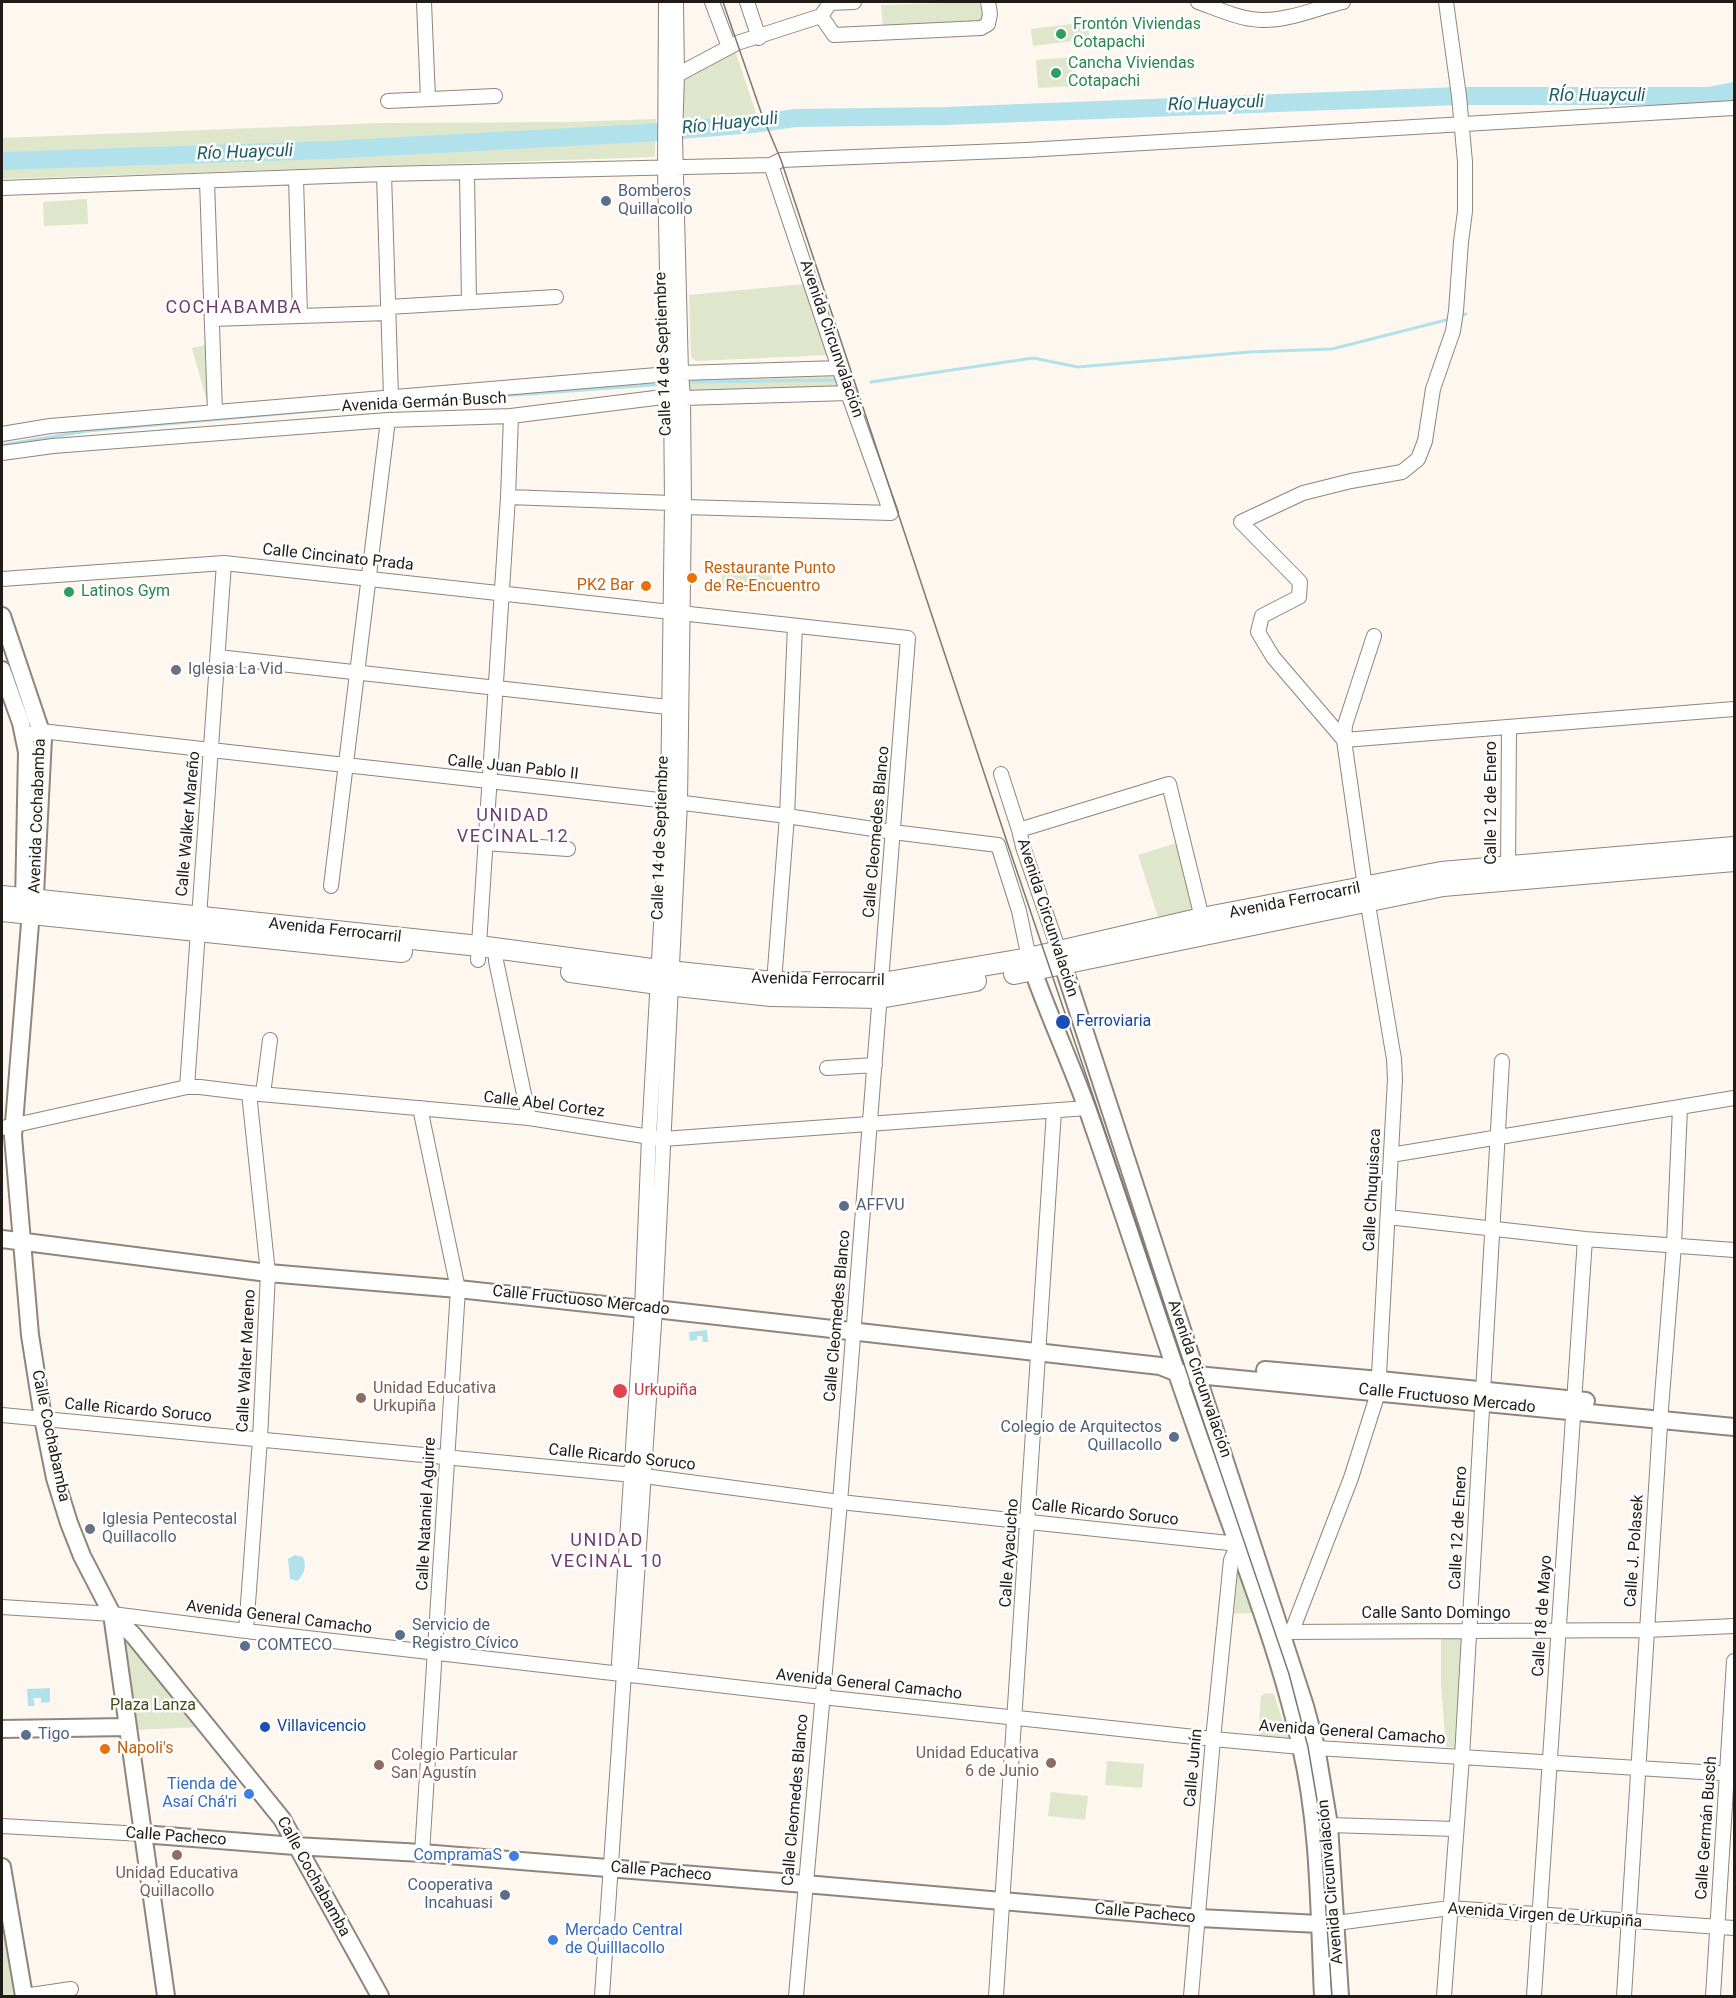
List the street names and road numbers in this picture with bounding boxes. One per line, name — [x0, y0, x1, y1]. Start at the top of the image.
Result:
street label: Avenida Circunvalación — [795, 258, 867, 420]
street label: Calle 14 de Septiembre — [652, 272, 676, 436]
street label: Avenida Germán Busch — [341, 389, 507, 417]
street label: Calle Cincinato Prada — [261, 541, 415, 575]
street label: Avenida Cochabamba — [26, 738, 50, 894]
street label: Calle 12 de Enero — [1482, 741, 1502, 865]
street label: Calle Cleomedes Blanco — [860, 745, 894, 919]
street label: Calle Walker Mareño — [173, 750, 205, 898]
street label: Calle Juan Pablo II — [446, 752, 580, 784]
street label: Calle 14 de Septiembre — [649, 756, 673, 920]
street label: Avenida Circunvalación — [1012, 836, 1082, 1000]
street label: Avenida Ferrocarril — [1228, 879, 1362, 923]
street label: Avenida Ferrocarril — [268, 914, 402, 948]
street label: Avenida Ferrocarril — [751, 969, 885, 991]
street label: Calle Abel Cortez — [482, 1088, 606, 1122]
street label: Calle Chuquisaca — [1360, 1128, 1386, 1252]
street label: Calle Cleomedes Blanco — [821, 1229, 855, 1403]
street label: Calle Fructuoso Mercado — [491, 1282, 671, 1320]
street label: Calle Walter Mareno — [234, 1289, 260, 1433]
street label: Avenida Circunvalación — [1163, 1298, 1235, 1460]
street label: Calle Cochabamba — [27, 1368, 73, 1504]
street label: Calle Fructuoso Mercado — [1357, 1380, 1537, 1418]
street label: Calle Ricardo Soruco — [63, 1395, 213, 1427]
street label: Calle Nataniel Aguirre — [413, 1437, 441, 1591]
street label: Calle Ricardo Soruco — [547, 1441, 697, 1475]
street label: Calle 12 de Enero — [1446, 1466, 1472, 1590]
street label: Calle J. Polasek — [1621, 1494, 1649, 1608]
street label: Calle Ricardo Soruco — [1030, 1496, 1180, 1530]
street label: Calle Ayacucho — [997, 1498, 1023, 1608]
street label: Calle 18 de Mayo — [1529, 1555, 1557, 1677]
street label: Avenida General Camacho — [185, 1597, 373, 1639]
street label: Calle Santo Domingo — [1361, 1604, 1511, 1624]
street label: Avenida General Camacho — [775, 1666, 963, 1704]
street label: Calle Cleomedes Blanco — [779, 1713, 813, 1887]
street label: Avenida General Camacho — [1258, 1717, 1446, 1749]
street label: Calle Junín — [1181, 1728, 1207, 1808]
street label: Calle Germán Busch — [1692, 1756, 1722, 1900]
street label: Avenida Circunvalación — [1314, 1799, 1348, 1965]
street label: Calle Cochabamba — [272, 1814, 354, 1940]
street label: Calle Pacheco — [125, 1824, 227, 1850]
street label: Calle Pacheco — [610, 1858, 712, 1886]
street label: Calle Pacheco — [1094, 1900, 1196, 1928]
street label: Avenida Virgen de Urkupiña — [1447, 1900, 1643, 1932]

